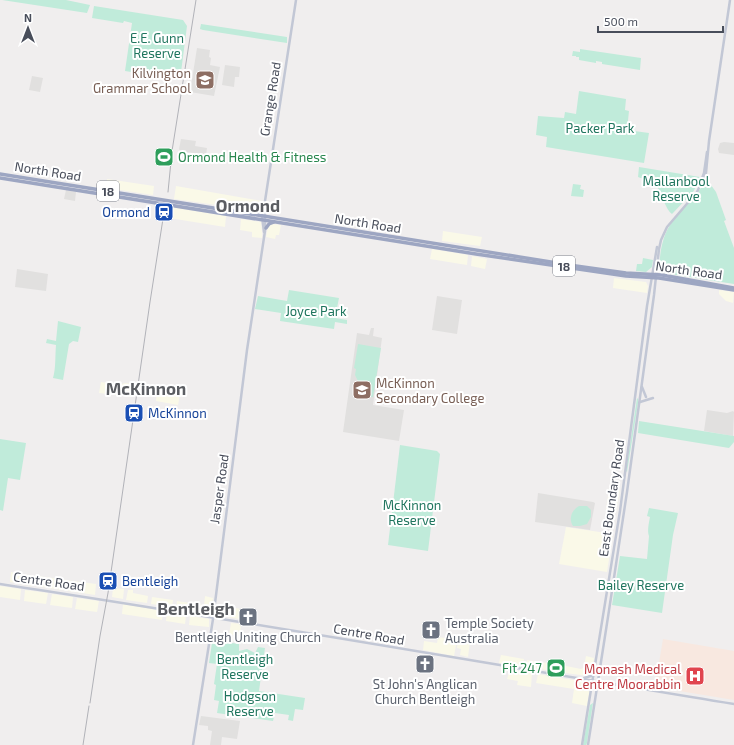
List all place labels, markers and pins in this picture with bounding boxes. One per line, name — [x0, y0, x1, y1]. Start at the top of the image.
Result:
place label: Kilvington Grammar School — [93, 65, 191, 96]
school or university icon: Kilvington Grammar School — [194, 69, 216, 91]
sports icon: Ormond Health & Fitness — [153, 146, 175, 168]
place label: Ormond Health & Fitness — [178, 149, 326, 165]
station icon: Ormond — [153, 201, 175, 223]
place label: Ormond — [102, 204, 150, 220]
place label: McKinnon Secondary College — [376, 375, 484, 406]
school or university icon: McKinnon Secondary College — [351, 379, 373, 401]
station icon: McKinnon — [123, 402, 145, 424]
place label: McKinnon — [148, 405, 207, 421]
station icon: Bentleigh — [97, 570, 119, 592]
place label: Bentleigh — [122, 573, 178, 589]
church icon: Bentleigh Uniting Church — [237, 606, 259, 628]
place label: Temple Society Australia — [445, 615, 534, 646]
church icon: Temple Society Australia — [420, 619, 442, 641]
place label: Bentleigh Uniting Church — [175, 629, 321, 645]
church icon: St John's Anglican Church Bentleigh — [414, 653, 436, 675]
sports icon: Fit 247 — [545, 657, 567, 679]
place label: Fit 247 — [502, 660, 542, 676]
place label: Monash Medical Centre Moorabbin — [575, 661, 681, 692]
hospital icon: Monash Medical Centre Moorabbin — [684, 665, 706, 687]
place label: St John's Anglican Church Bentleigh — [373, 676, 477, 707]

